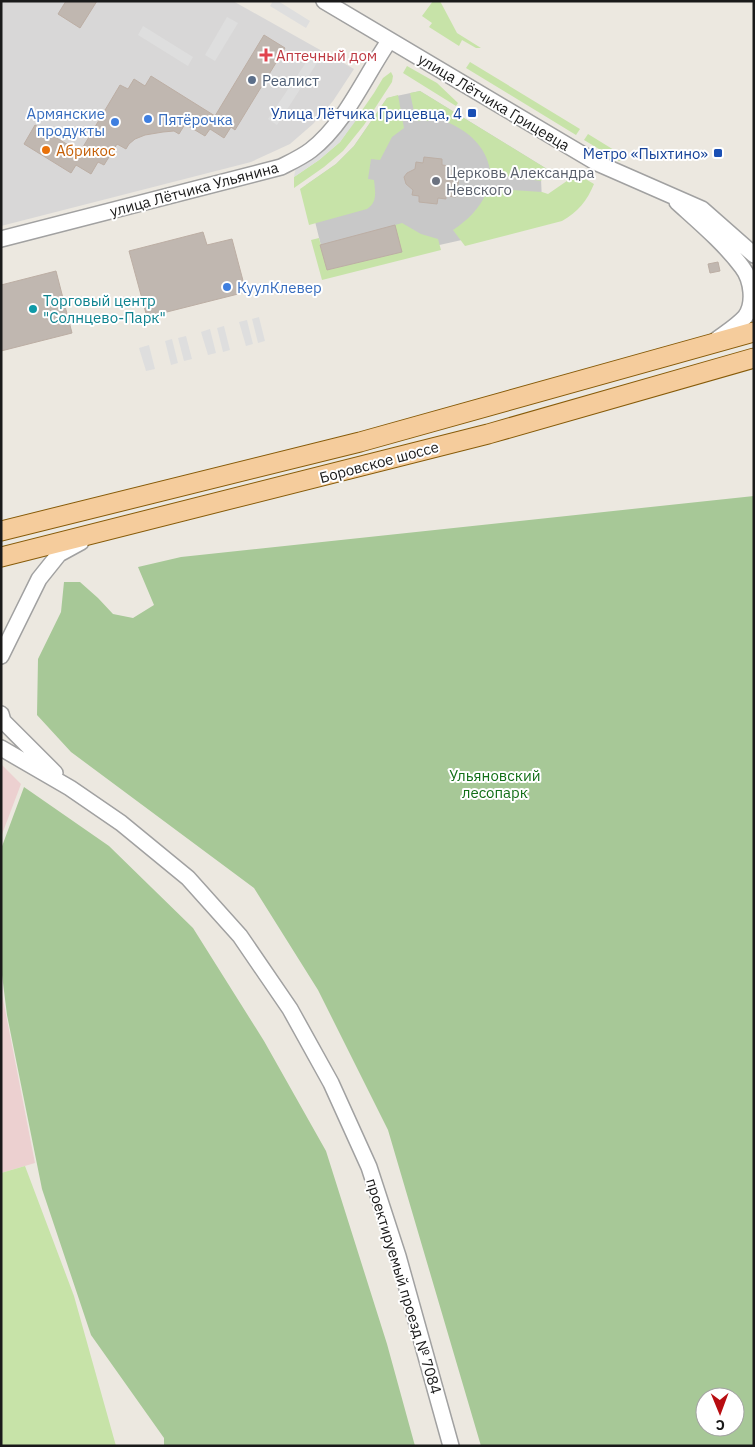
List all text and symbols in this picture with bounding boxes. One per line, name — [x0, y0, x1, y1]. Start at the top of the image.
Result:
place label: Аптечный дом — [276, 46, 377, 65]
marker: Аптечный дом — [260, 49, 272, 61]
street label: улица Лётчика Грицевца — [415, 49, 573, 155]
place label: Реалист — [262, 71, 319, 90]
marker: Реалист — [246, 74, 258, 86]
place label: Армянские продукты — [27, 104, 105, 140]
place label: Улица Лётчика Грицевца, 4 — [271, 104, 462, 123]
marker: Улица Лётчика Грицевца, 4 — [466, 107, 478, 119]
place label: Пятёрочка — [158, 110, 233, 129]
marker: Пятёрочка — [142, 113, 154, 125]
marker: Армянские продукты — [109, 116, 121, 128]
place label: Абрикос — [56, 141, 116, 160]
marker: Абрикос — [40, 144, 52, 156]
place label: Метро «Пыхтино» — [583, 144, 708, 163]
marker: Метро «Пыхтино» — [712, 147, 724, 159]
street label: улица Лётчика Ульянина — [108, 157, 280, 221]
place label: Церковь Александра Невского — [446, 163, 595, 199]
marker: Церковь Александра Невского — [430, 175, 442, 187]
place label: КуулКлевер — [237, 278, 322, 297]
marker: КуулКлевер — [221, 281, 233, 293]
place label: Торговый центр "Солнцево-Парк" — [43, 291, 166, 327]
marker: Торговый центр "Солнцево-Парк" — [27, 303, 39, 315]
street label: Боровское шоссе — [317, 437, 441, 487]
park label: Ульяновский лесопарк — [449, 766, 541, 802]
street label: проектируемый проезд № 7084 — [362, 1176, 446, 1396]
north arrow — [695, 1387, 745, 1437]
text: С — [716, 1416, 725, 1434]

